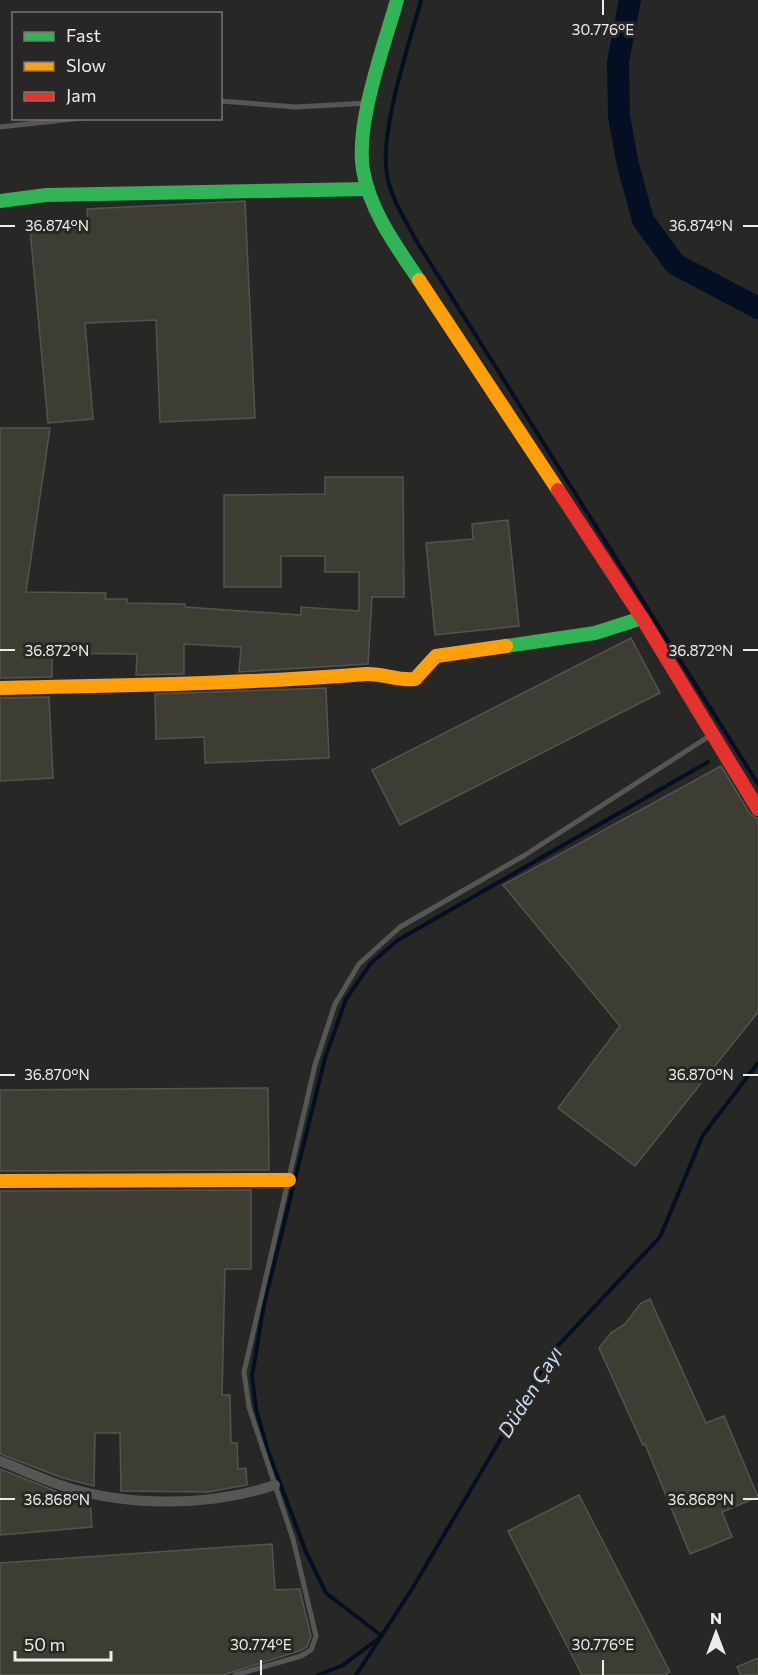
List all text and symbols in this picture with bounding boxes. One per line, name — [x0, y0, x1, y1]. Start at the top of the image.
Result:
legend — [12, 12, 222, 120]
text: 30.776°E — [572, 20, 634, 38]
text: Fast — [66, 24, 101, 46]
text: Slow — [66, 54, 106, 76]
text: Jam — [66, 84, 96, 106]
text: 36.874°N — [25, 216, 89, 234]
text: 36.874°N — [669, 216, 733, 234]
text: 36.872°N — [25, 641, 89, 659]
text: 36.872°N — [669, 641, 733, 659]
text: 36.870°N — [24, 1065, 90, 1083]
text: 36.870°N — [668, 1065, 734, 1083]
water label: Düden Çayı — [492, 1342, 566, 1441]
text: 36.868°N — [24, 1490, 90, 1508]
text: 36.868°N — [668, 1490, 734, 1508]
north arrow — [686, 1603, 746, 1663]
text: N — [710, 1608, 722, 1627]
scale bar — [15, 1624, 111, 1662]
text: 50 m — [24, 1633, 65, 1655]
text: 30.774°E — [230, 1635, 292, 1653]
text: 30.776°E — [572, 1635, 634, 1653]

